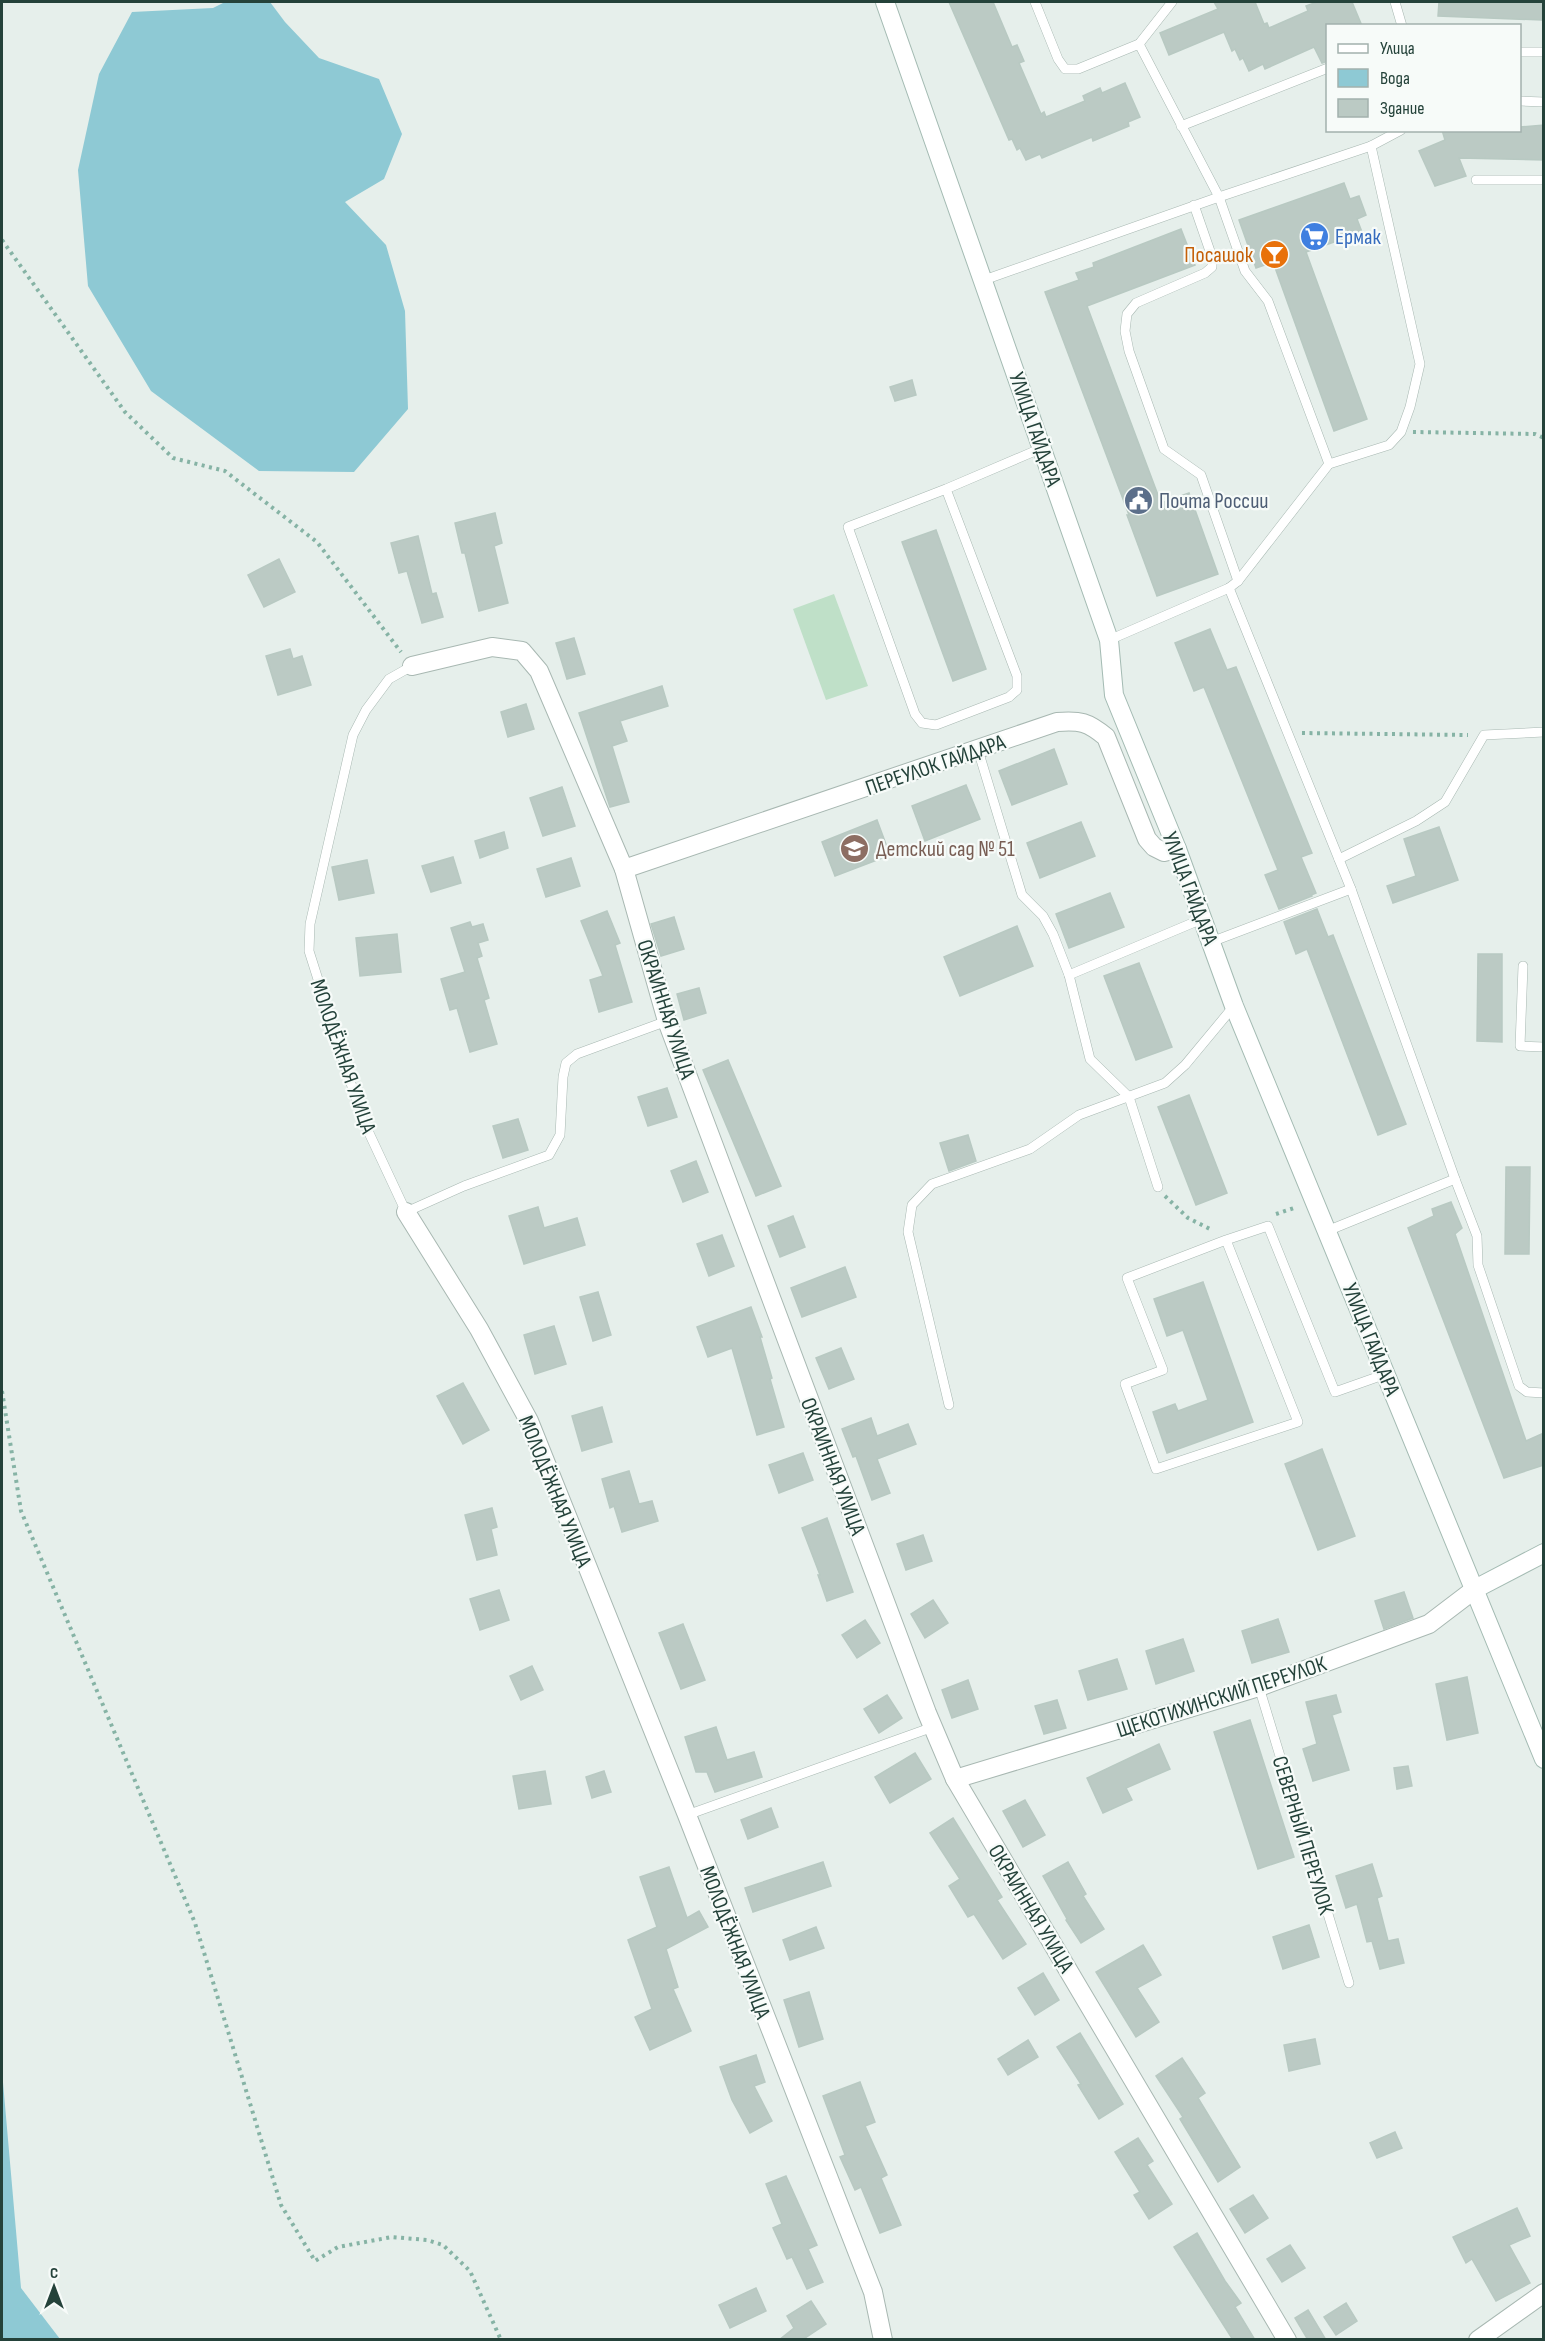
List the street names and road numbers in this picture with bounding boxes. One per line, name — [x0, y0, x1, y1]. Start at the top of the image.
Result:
street label: УЛИЦА ГАЙДАРА — [1002, 369, 1067, 491]
street label: ПЕРЕУЛОК ГАЙДАРА — [862, 729, 1010, 802]
street label: УЛИЦА ГАЙДАРА — [1156, 828, 1224, 950]
street label: ОКРАИННАЯ УЛИЦА — [630, 936, 701, 1083]
street label: МОЛОДЁЖНАЯ УЛИЦА — [304, 976, 382, 1138]
street label: УЛИЦА ГАЙДАРА — [1336, 1279, 1406, 1400]
street label: ОКРАИННАЯ УЛИЦА — [794, 1394, 871, 1540]
street label: МОЛОДЁЖНАЯ УЛИЦА — [512, 1412, 598, 1572]
street label: ЩЕКОТИХИНСКИЙ ПЕРЕУЛОК — [1113, 1651, 1330, 1744]
street label: СЕВЕРНЫЙ ПЕРЕУЛОК — [1266, 1753, 1340, 1918]
street label: ОКРАИННАЯ УЛИЦА — [982, 1840, 1080, 1978]
street label: МОЛОДЁЖНАЯ УЛИЦА — [693, 1862, 776, 2023]

